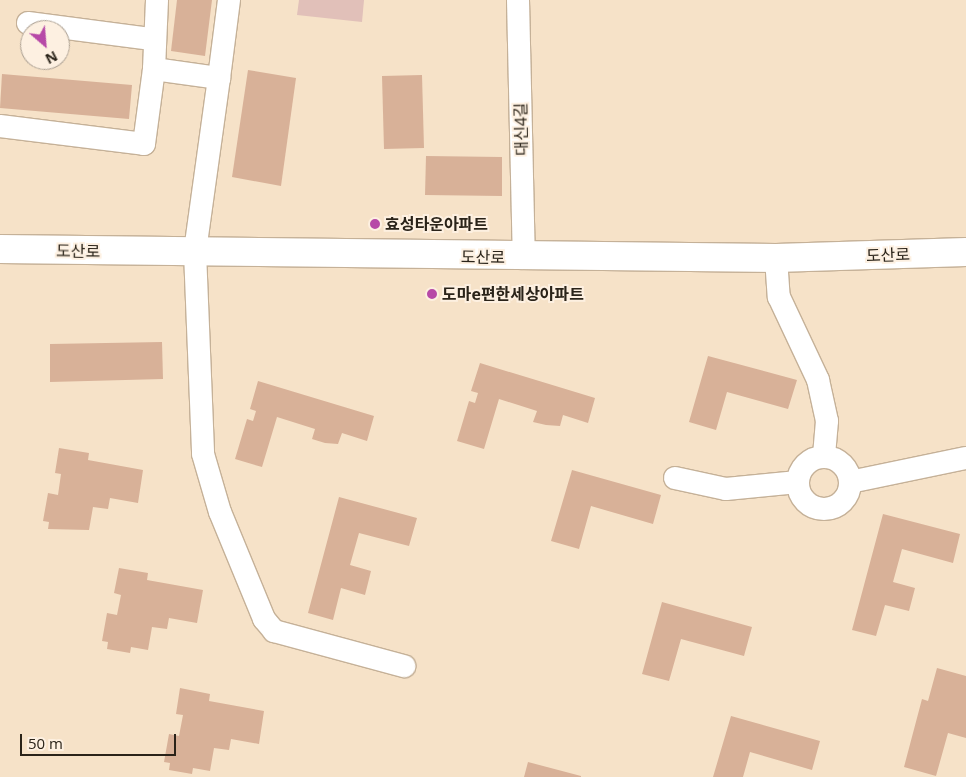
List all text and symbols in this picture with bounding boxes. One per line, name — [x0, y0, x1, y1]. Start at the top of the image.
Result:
north arrow — [20, 20, 70, 70]
text: N — [42, 47, 61, 69]
street label: 대신4길 — [511, 102, 531, 156]
place label: 효성타운아파트 — [385, 214, 488, 234]
marker: 효성타운아파트 — [369, 218, 381, 230]
street label: 도산로 — [56, 241, 100, 261]
street label: 도산로 — [866, 245, 910, 265]
street label: 도산로 — [461, 247, 505, 267]
place label: 도마e편한세상아파트 — [442, 284, 584, 304]
marker: 도마e편한세상아파트 — [426, 288, 438, 300]
scale bar — [22, 724, 179, 756]
text: 50 m — [28, 733, 63, 753]

